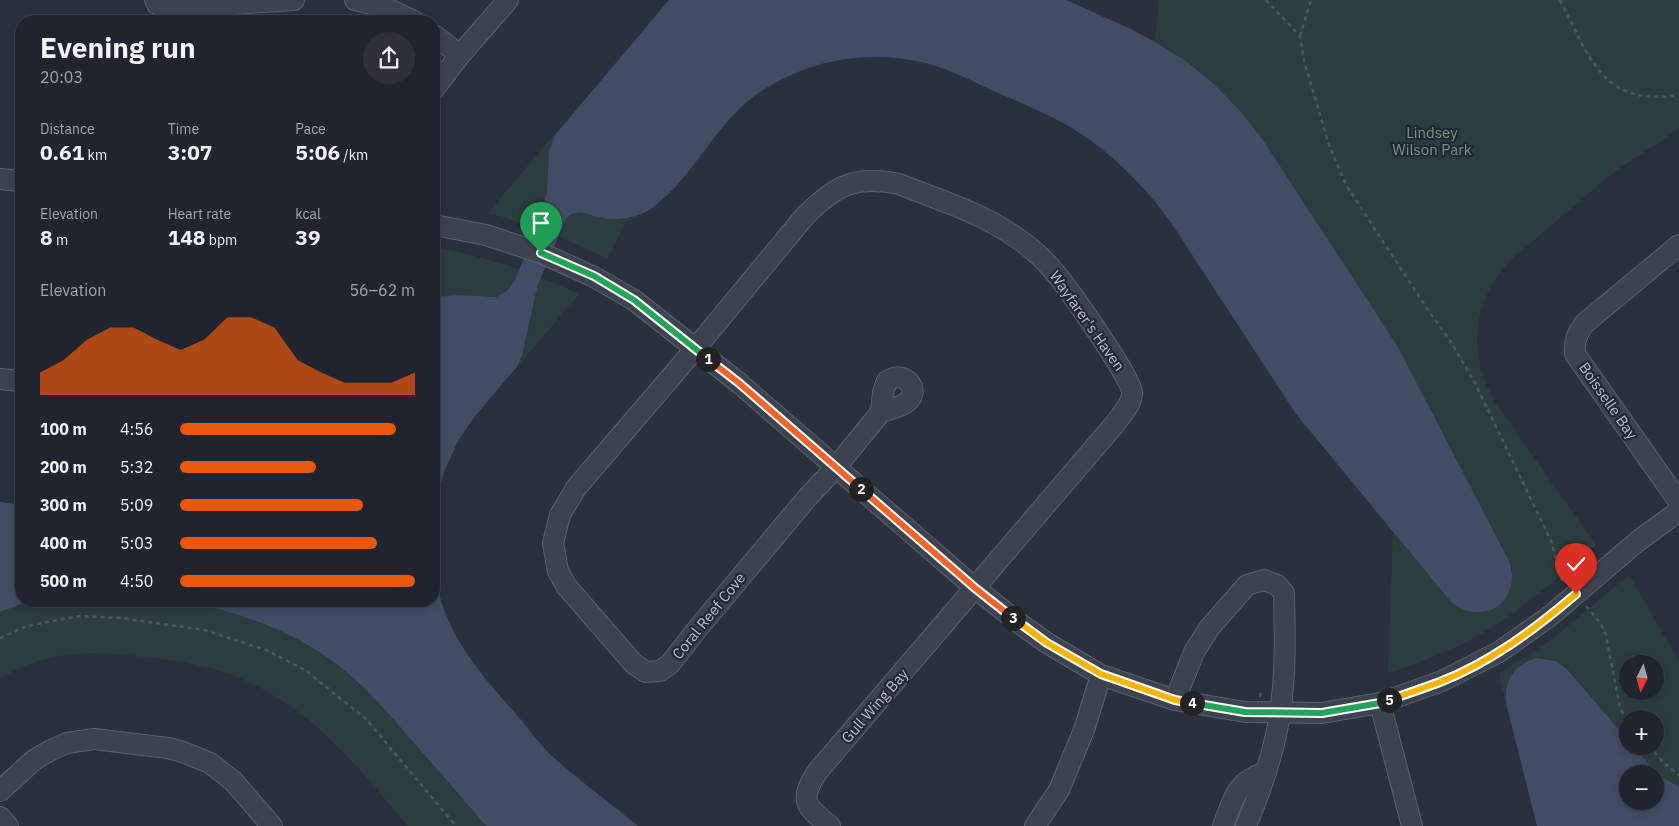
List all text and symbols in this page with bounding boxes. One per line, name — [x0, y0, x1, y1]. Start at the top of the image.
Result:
text: Evening run — [40, 29, 196, 66]
button: share — [363, 32, 415, 84]
text: 20:03 — [40, 67, 83, 87]
text: Distance — [40, 120, 95, 138]
text: Time — [168, 120, 199, 138]
text: Pace — [295, 120, 326, 138]
park label: Lindsey Wilson Park — [1392, 123, 1472, 159]
text: 0.61 — [40, 138, 84, 166]
text: 3:07 — [168, 138, 212, 166]
text: 5:06 — [295, 138, 340, 166]
text: km — [84, 146, 107, 164]
text: /km — [340, 146, 368, 164]
pin — [520, 202, 562, 253]
text: Elevation — [40, 205, 98, 223]
text: Heart rate — [168, 205, 231, 223]
text: kcal — [295, 205, 321, 223]
icon: arrive — [527, 209, 555, 237]
text: 8 — [40, 223, 53, 251]
text: 148 — [168, 223, 205, 251]
text: 39 — [295, 223, 321, 251]
text: m — [53, 231, 68, 249]
text: bpm — [205, 231, 237, 249]
street label: Wayfarer's Haven — [1046, 267, 1129, 375]
text: Elevation — [40, 280, 106, 300]
text: 56–62 m — [349, 280, 415, 300]
pin: 1 — [696, 346, 720, 372]
text: 1 — [704, 350, 713, 368]
street label: Boisselle Bay — [1575, 358, 1642, 443]
text: 100 m — [40, 419, 87, 439]
text: 4:56 — [120, 419, 153, 439]
text: 200 m — [40, 457, 87, 477]
text: 5:32 — [120, 457, 153, 477]
pin: 2 — [848, 476, 874, 502]
text: 2 — [857, 480, 866, 498]
text: 300 m — [40, 495, 87, 515]
text: 5:09 — [120, 495, 153, 515]
text: 400 m — [40, 533, 87, 553]
text: 5:03 — [120, 533, 153, 553]
pin — [1555, 543, 1597, 594]
icon: check — [1562, 550, 1590, 578]
street label: Coral Reef Cove — [668, 568, 749, 663]
text: 500 m — [40, 571, 87, 591]
text: 4:50 — [120, 571, 153, 591]
pin: 3 — [1000, 606, 1026, 630]
text: 3 — [1009, 609, 1018, 627]
north arrow — [1619, 655, 1664, 700]
map controls — [1619, 655, 1664, 810]
street label: Gull Wing Bay — [837, 664, 913, 747]
pin: 5 — [1376, 688, 1402, 712]
pin: 4 — [1180, 690, 1204, 716]
text: 5 — [1385, 691, 1394, 709]
text: 4 — [1188, 694, 1197, 712]
button: + — [1619, 710, 1664, 755]
button: − — [1619, 765, 1664, 810]

